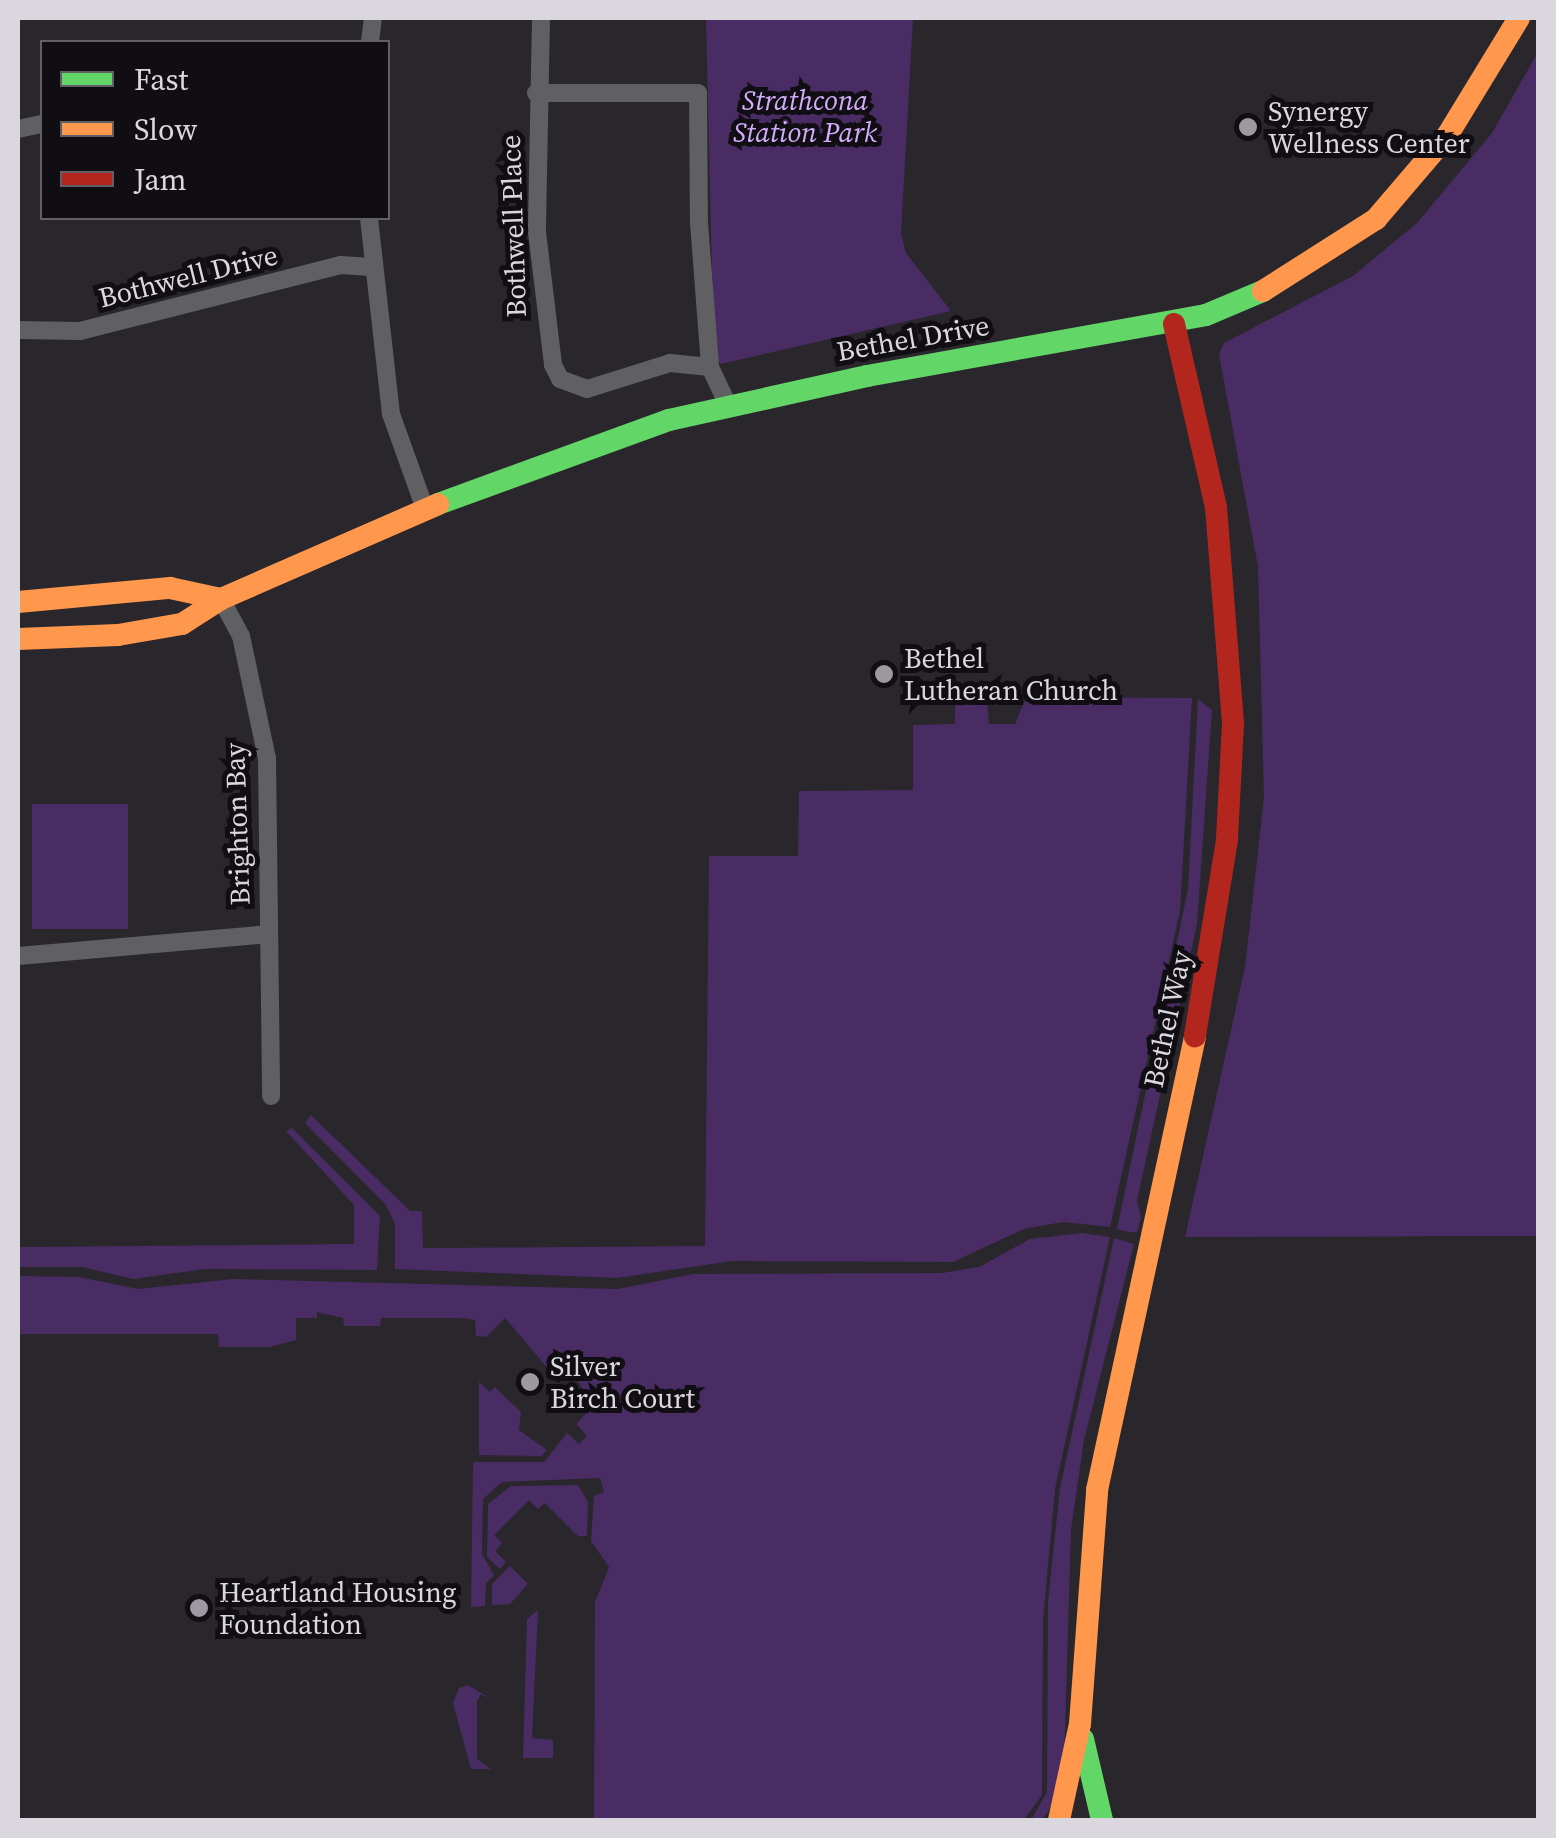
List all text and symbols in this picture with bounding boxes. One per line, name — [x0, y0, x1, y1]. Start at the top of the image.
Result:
legend — [40, 40, 390, 220]
text: Fast — [134, 59, 188, 100]
park label: Strathcona Station Park — [733, 83, 877, 149]
place label: Synergy Wellness Center — [1268, 94, 1470, 160]
text: Slow — [134, 109, 197, 150]
marker: Synergy Wellness Center — [1237, 116, 1259, 138]
street label: Bothwell Place — [493, 134, 533, 318]
text: Jam — [134, 159, 187, 200]
street label: Bothwell Drive — [95, 238, 281, 314]
street label: Bethel Drive — [834, 308, 992, 368]
place label: Bethel Lutheran Church — [904, 641, 1118, 707]
marker: Bethel Lutheran Church — [873, 663, 895, 685]
street label: Brighton Bay — [217, 742, 257, 906]
street label: Bethel Way — [1136, 947, 1198, 1091]
place label: Silver Birch Court — [550, 1349, 695, 1415]
marker: Silver Birch Court — [519, 1371, 541, 1393]
place label: Heartland Housing Foundation — [219, 1575, 457, 1641]
marker: Heartland Housing Foundation — [188, 1597, 210, 1619]

